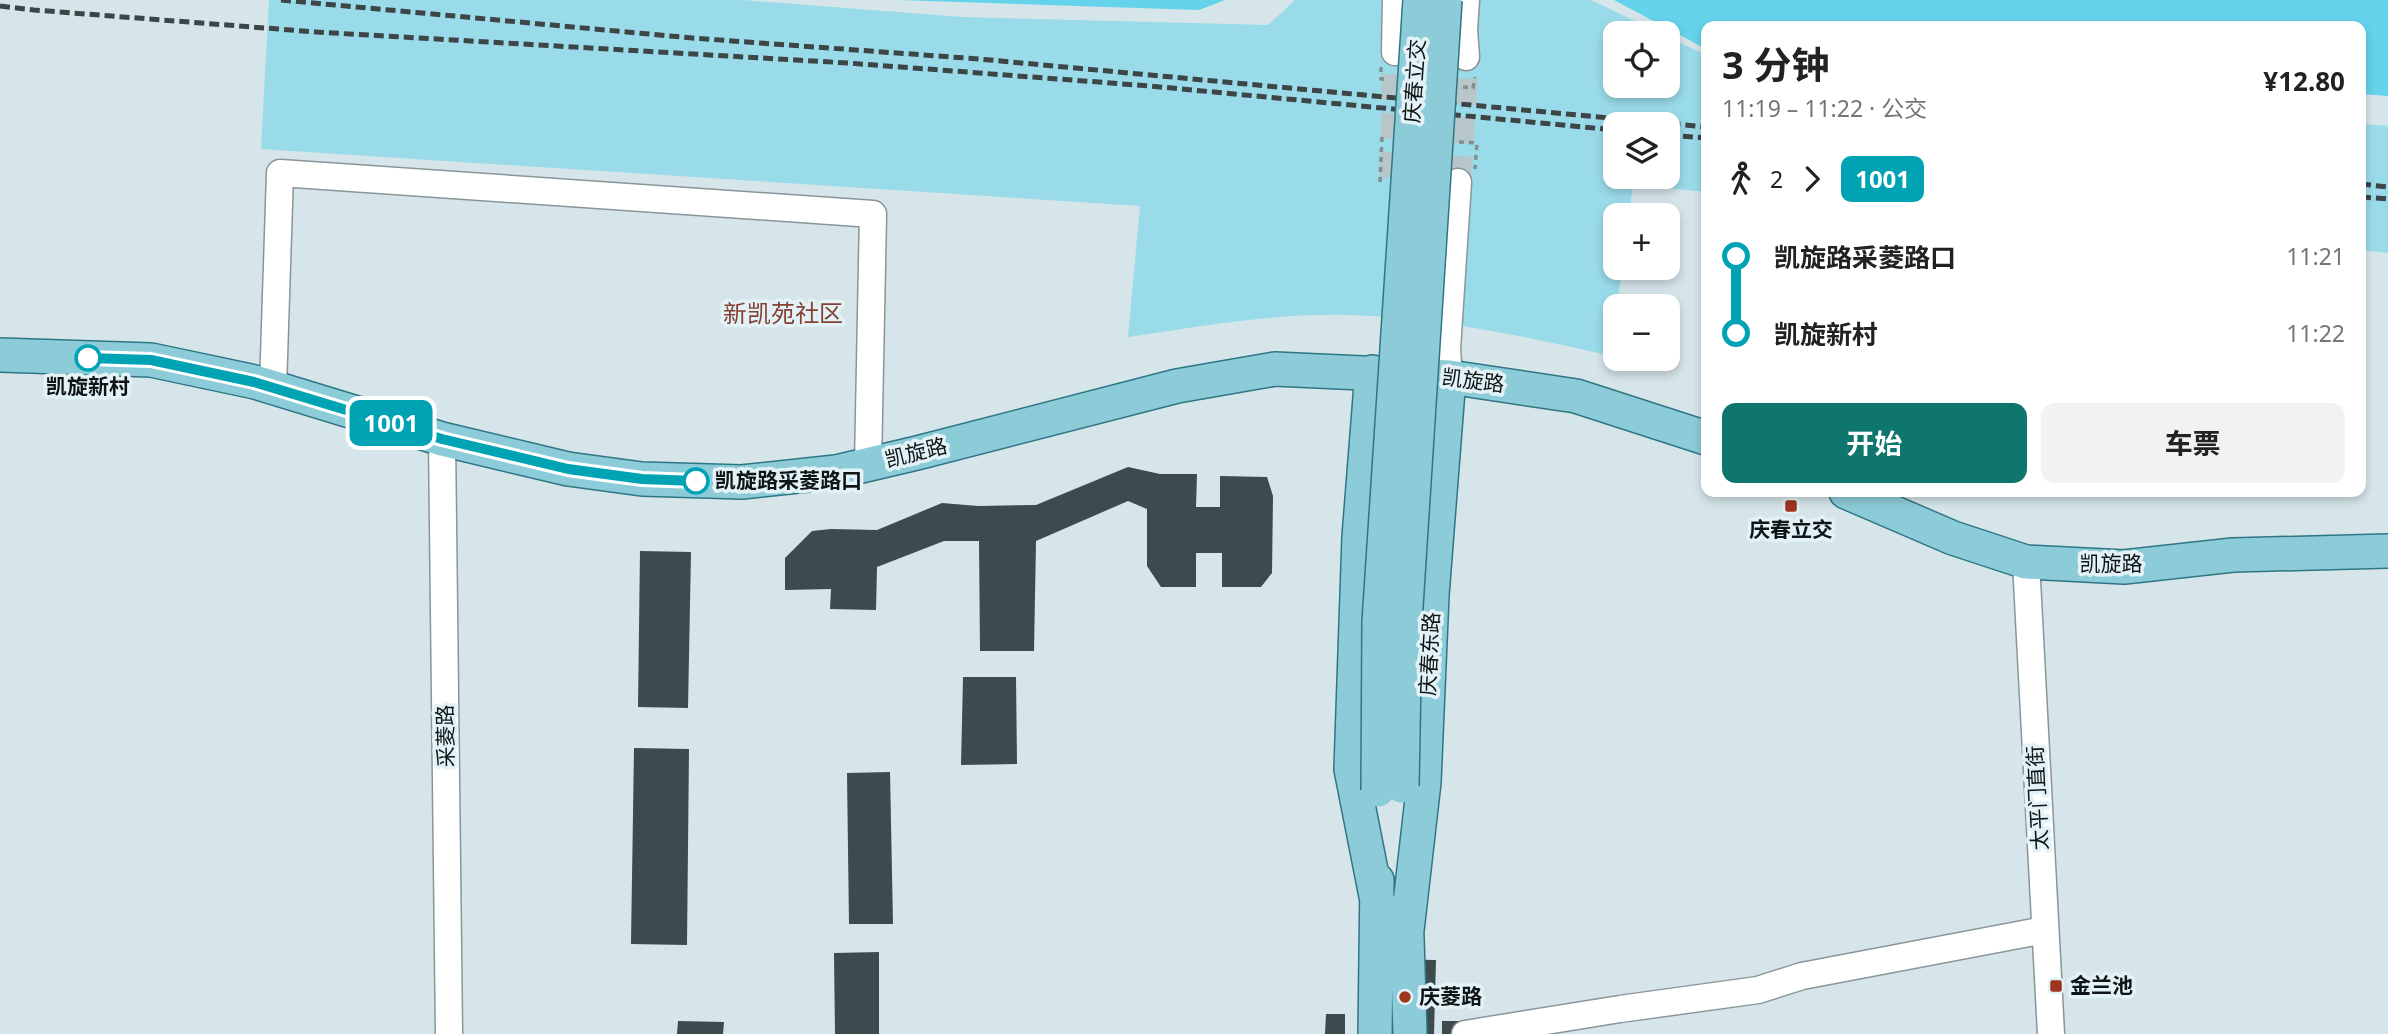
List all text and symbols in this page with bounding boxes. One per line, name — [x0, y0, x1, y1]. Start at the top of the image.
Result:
map controls — [1603, 21, 1680, 371]
button: locate — [1603, 21, 1680, 98]
street label: 庆春立交 — [1397, 38, 1431, 124]
text: 3 分钟 — [1722, 38, 1830, 90]
text: ¥12.80 — [2263, 63, 2345, 99]
text: 11:19 – 11:22 · 公交 — [1722, 92, 1927, 124]
button: layers — [1603, 112, 1680, 189]
icon: walk — [1722, 160, 1760, 198]
icon: forward — [1793, 160, 1831, 198]
text: 1001 — [1855, 162, 1910, 195]
text: 2 — [1770, 163, 1783, 195]
button: + — [1603, 203, 1680, 280]
text: 凯旋路采菱路口 — [1774, 239, 1956, 275]
text: 11:21 — [2286, 240, 2345, 272]
button: − — [1603, 294, 1680, 371]
district label: 新凯苑社区 — [723, 296, 843, 329]
text: 凯旋新村 — [1774, 316, 1878, 352]
text: 11:22 — [2286, 317, 2345, 349]
marker: 凯旋新村 — [75, 345, 101, 371]
street label: 凯旋路 — [1440, 362, 1506, 398]
place label: 凯旋新村 — [46, 372, 130, 400]
line badge: 1001 — [342, 400, 440, 446]
button: 开始 — [1722, 403, 2027, 483]
button: 车票 — [2041, 403, 2345, 483]
text: 1001 — [364, 406, 418, 439]
street label: 凯旋路 — [882, 431, 950, 473]
place label: 凯旋路采菱路口 — [715, 466, 862, 494]
marker: 凯旋路采菱路口 — [683, 468, 709, 494]
marker: 庆春立交 — [1783, 498, 1799, 514]
place label: 庆春立交 — [1749, 515, 1833, 543]
street label: 凯旋路 — [2080, 549, 2143, 577]
street label: 庆春东路 — [1413, 611, 1445, 697]
street label: 采菱路 — [430, 704, 460, 768]
street label: 太平门直街 — [2020, 745, 2054, 851]
place label: 金兰池 — [2070, 971, 2133, 999]
marker: 金兰池 — [2048, 978, 2064, 994]
place label: 庆菱路 — [1419, 982, 1482, 1010]
marker: 庆菱路 — [1397, 989, 1413, 1005]

